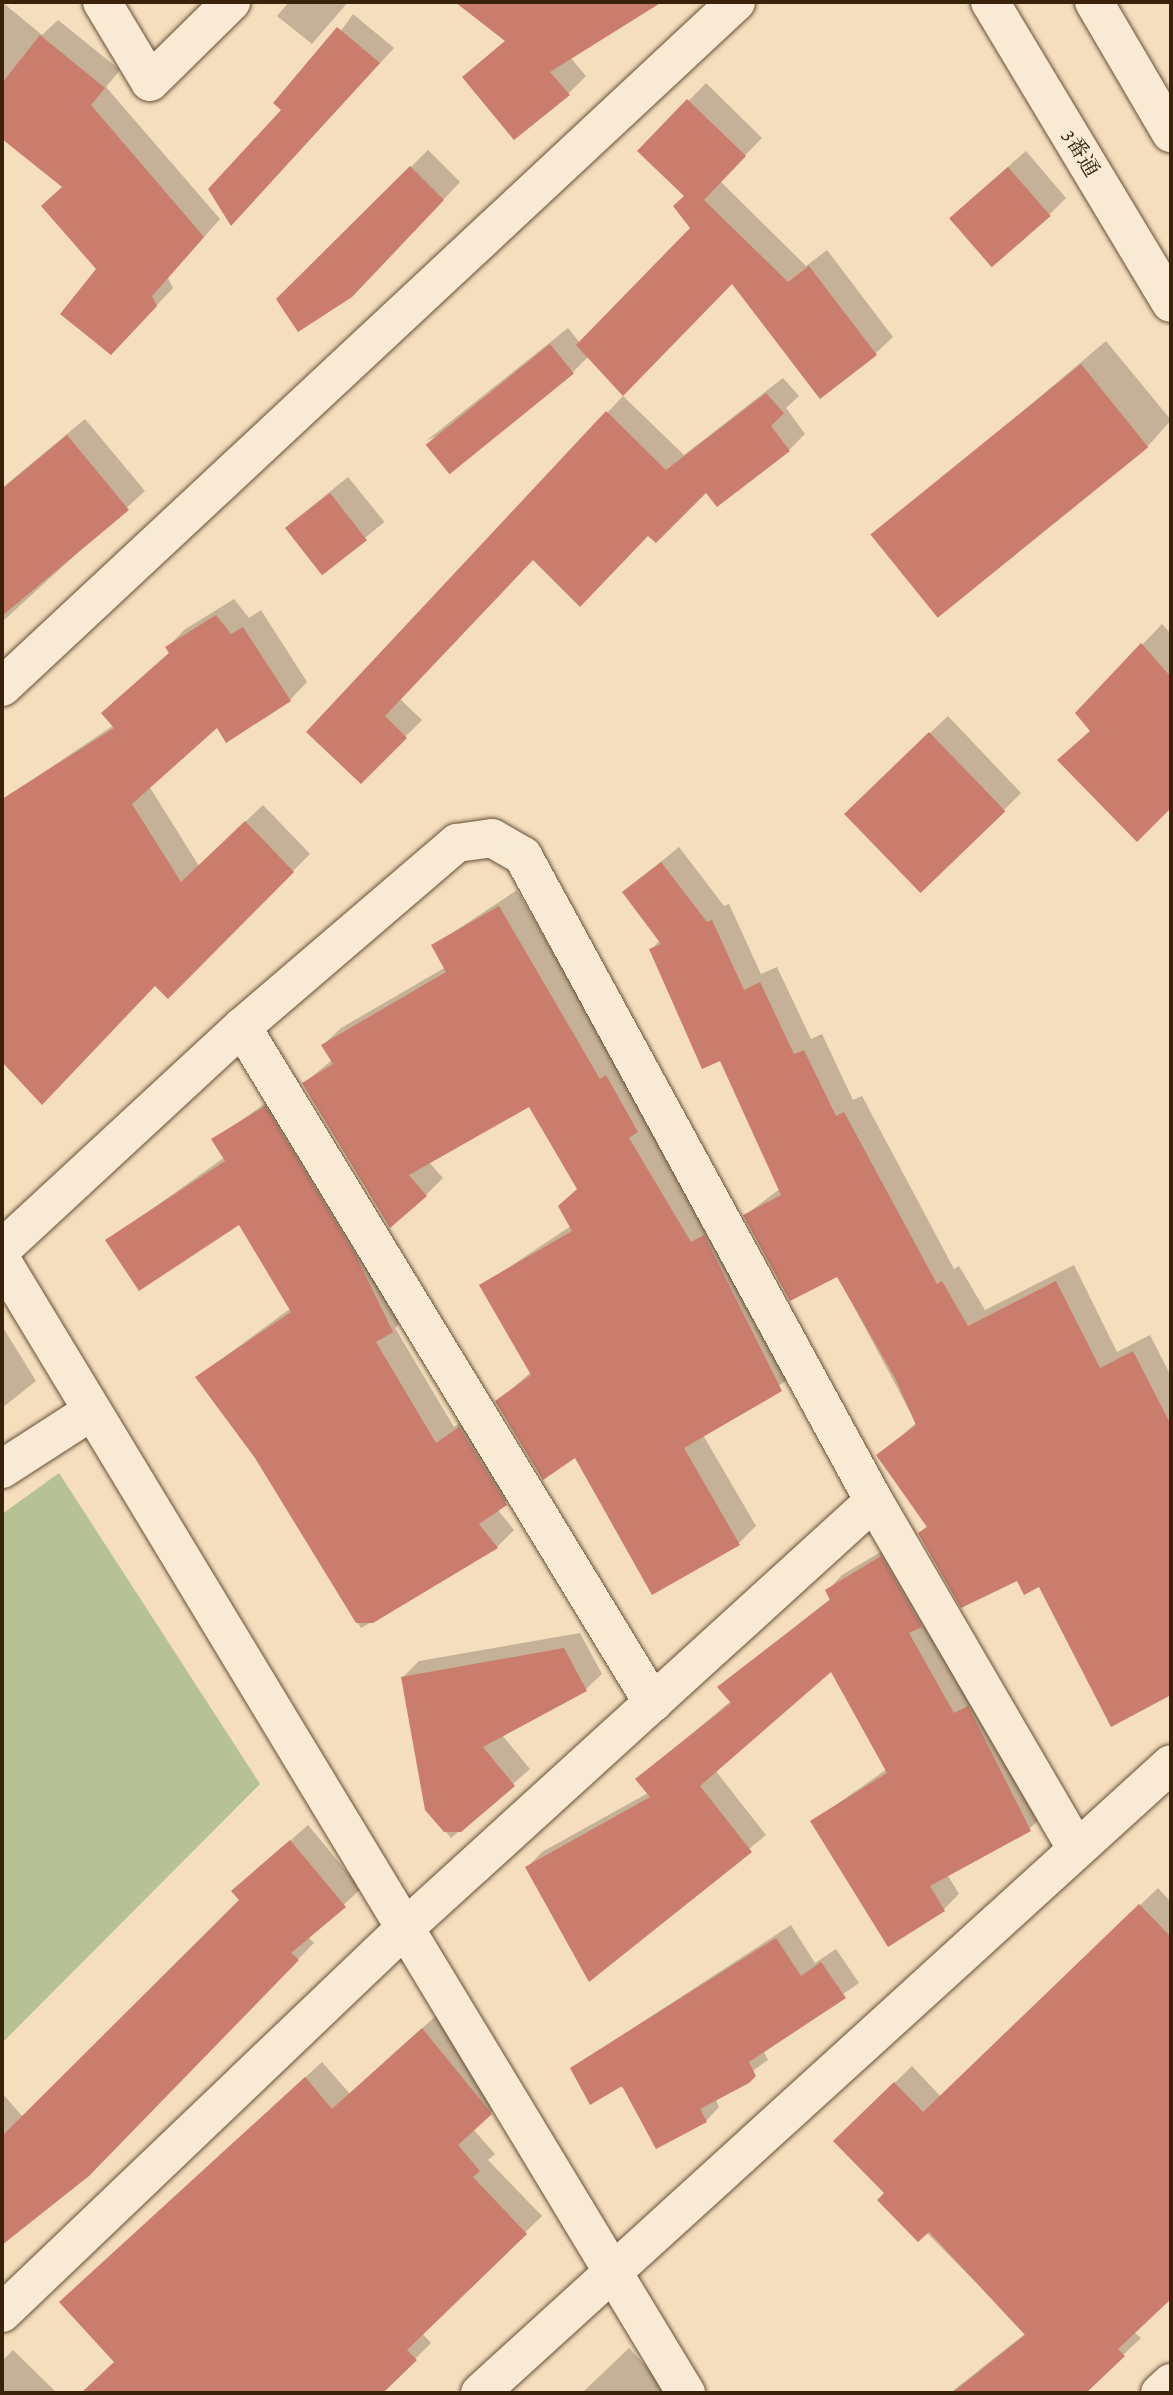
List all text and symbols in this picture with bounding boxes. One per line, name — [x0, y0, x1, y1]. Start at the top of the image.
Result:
street label: 3番通 — [1057, 125, 1105, 181]

